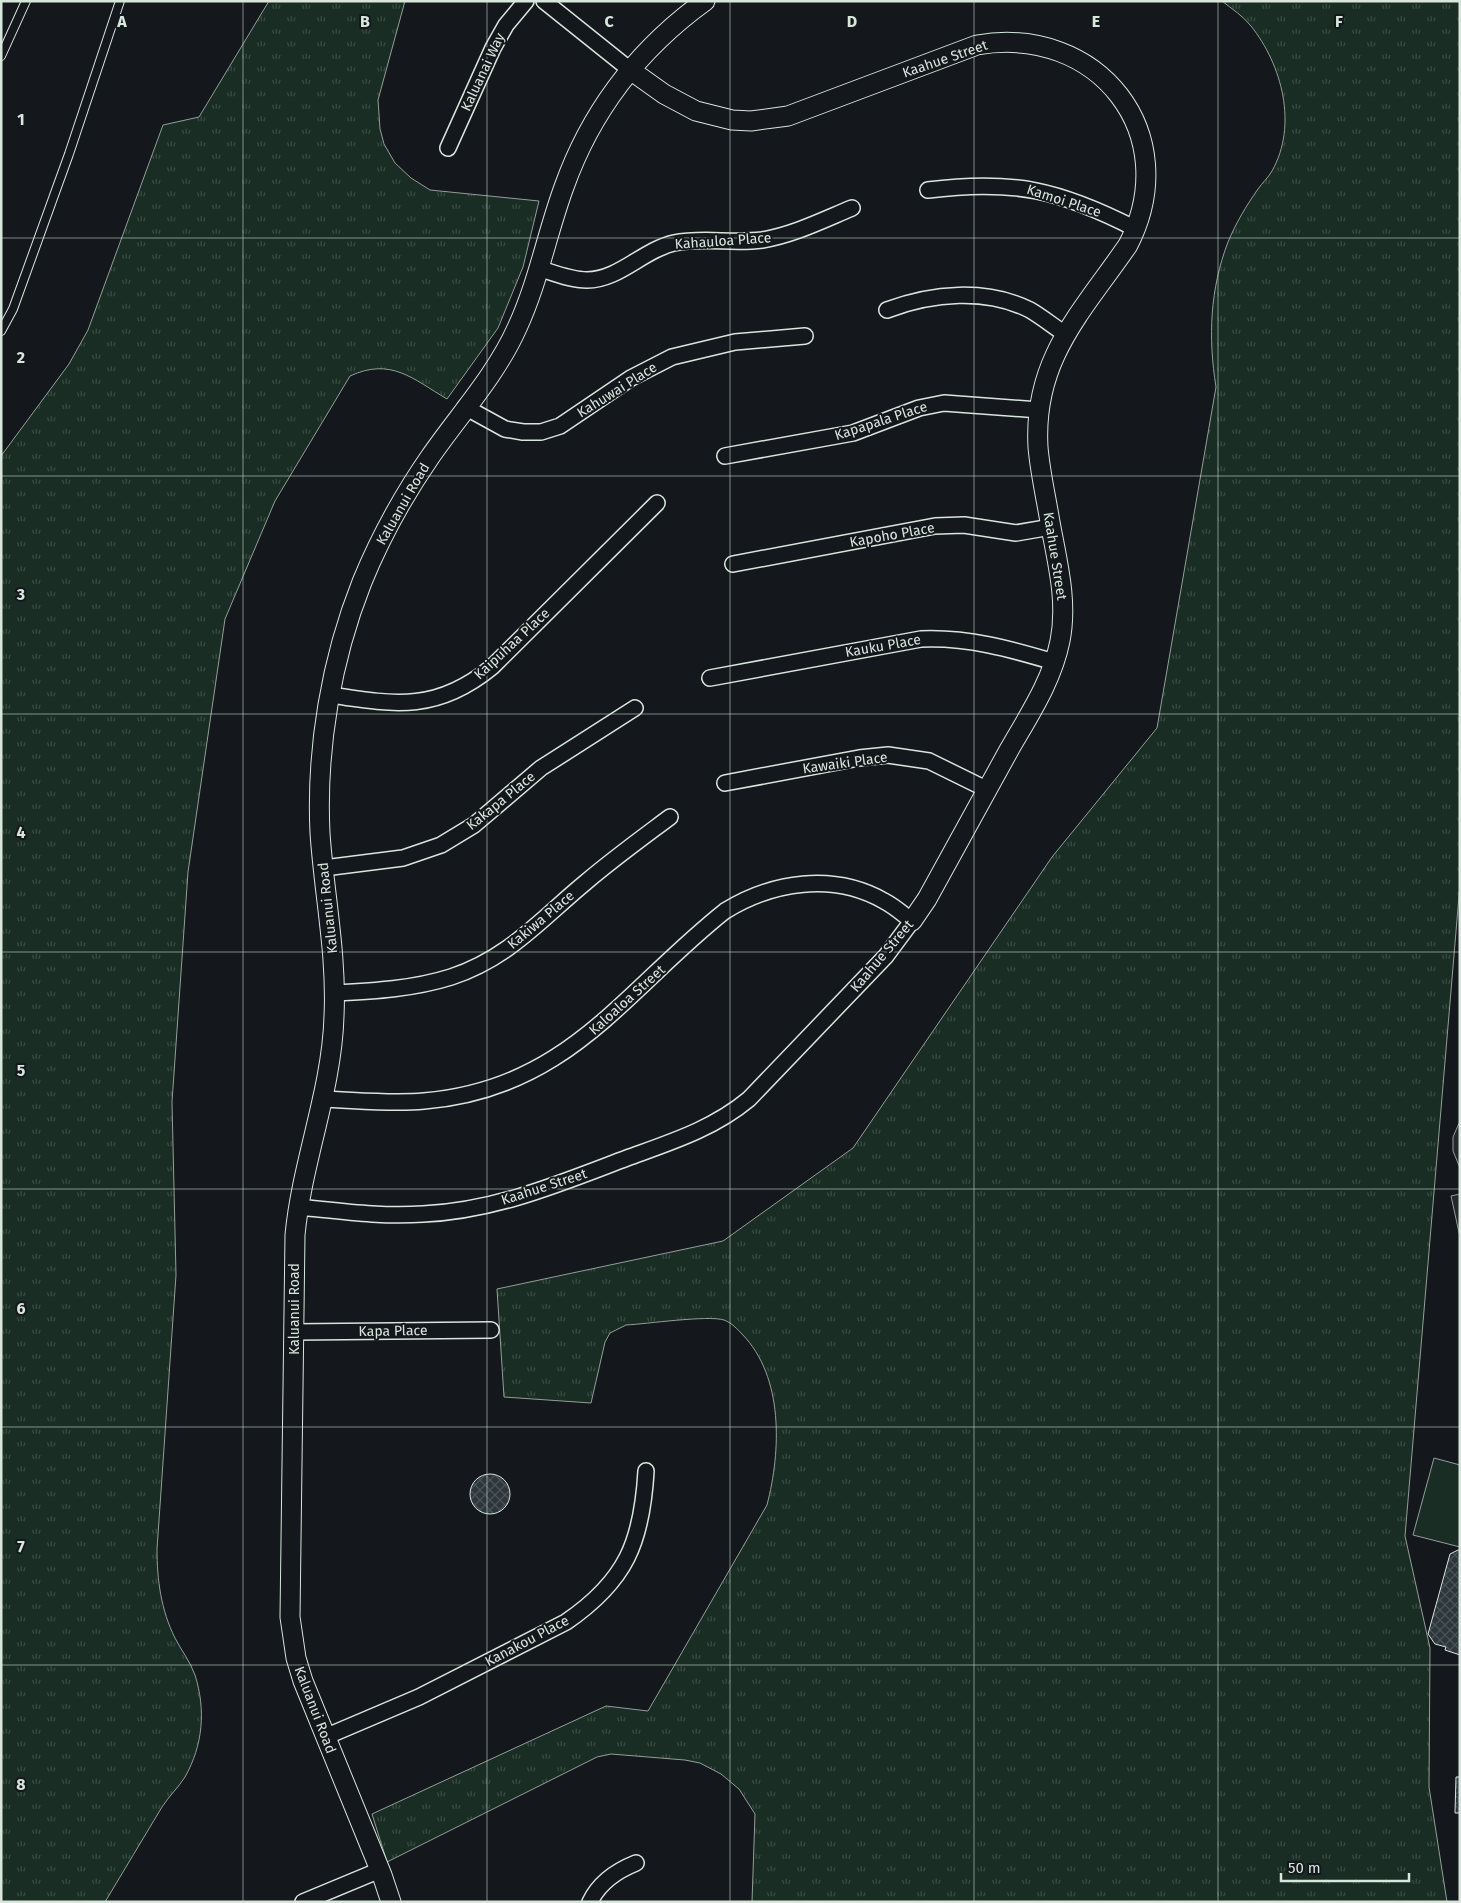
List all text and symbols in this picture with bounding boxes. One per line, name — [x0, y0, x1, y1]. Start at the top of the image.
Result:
text: A — [116, 12, 127, 31]
text: B — [360, 12, 370, 31]
text: C — [604, 12, 614, 31]
text: D — [847, 12, 857, 31]
text: E — [1092, 12, 1100, 31]
text: F — [1335, 12, 1343, 31]
street label: Kaluanai Way — [457, 30, 509, 114]
street label: Kaahue Street — [900, 36, 991, 82]
text: 1 — [17, 110, 25, 129]
street label: Kamoi Place — [1025, 181, 1103, 221]
street label: Kahauloa Place — [674, 229, 772, 253]
text: 2 — [17, 348, 25, 367]
street label: Kahuwai Place — [574, 359, 660, 421]
street label: Kapapala Place — [833, 398, 929, 444]
street label: Kaluanui Road — [373, 460, 433, 548]
street label: Kaahue Street — [1040, 511, 1071, 602]
street label: Kapoho Place — [848, 519, 936, 551]
text: 3 — [16, 585, 25, 604]
street label: Kaipuhaa Place — [471, 605, 553, 683]
street label: Kauku Place — [844, 631, 922, 661]
street label: Kawaiki Place — [801, 749, 889, 777]
street label: Kakapa Place — [463, 768, 539, 834]
text: 4 — [16, 823, 26, 842]
street label: Kaluanui Road — [315, 861, 341, 955]
street label: Kakiwa Place — [504, 887, 578, 953]
street label: Kaahue Street — [847, 916, 918, 996]
street label: Kaloaloa Street — [585, 961, 669, 1039]
text: 5 — [17, 1061, 26, 1080]
street label: Kaahue Street — [499, 1165, 590, 1209]
street label: Kaluanui Road — [286, 1263, 303, 1355]
text: 6 — [16, 1299, 26, 1318]
street label: Kapa Place — [358, 1322, 428, 1340]
text: 7 — [17, 1537, 25, 1556]
street label: Kanakou Place — [482, 1612, 572, 1670]
street label: Kaluanui Road — [291, 1664, 339, 1756]
text: 8 — [16, 1775, 26, 1794]
scale bar — [1281, 1850, 1408, 1882]
text: 50 m — [1288, 1859, 1321, 1877]

